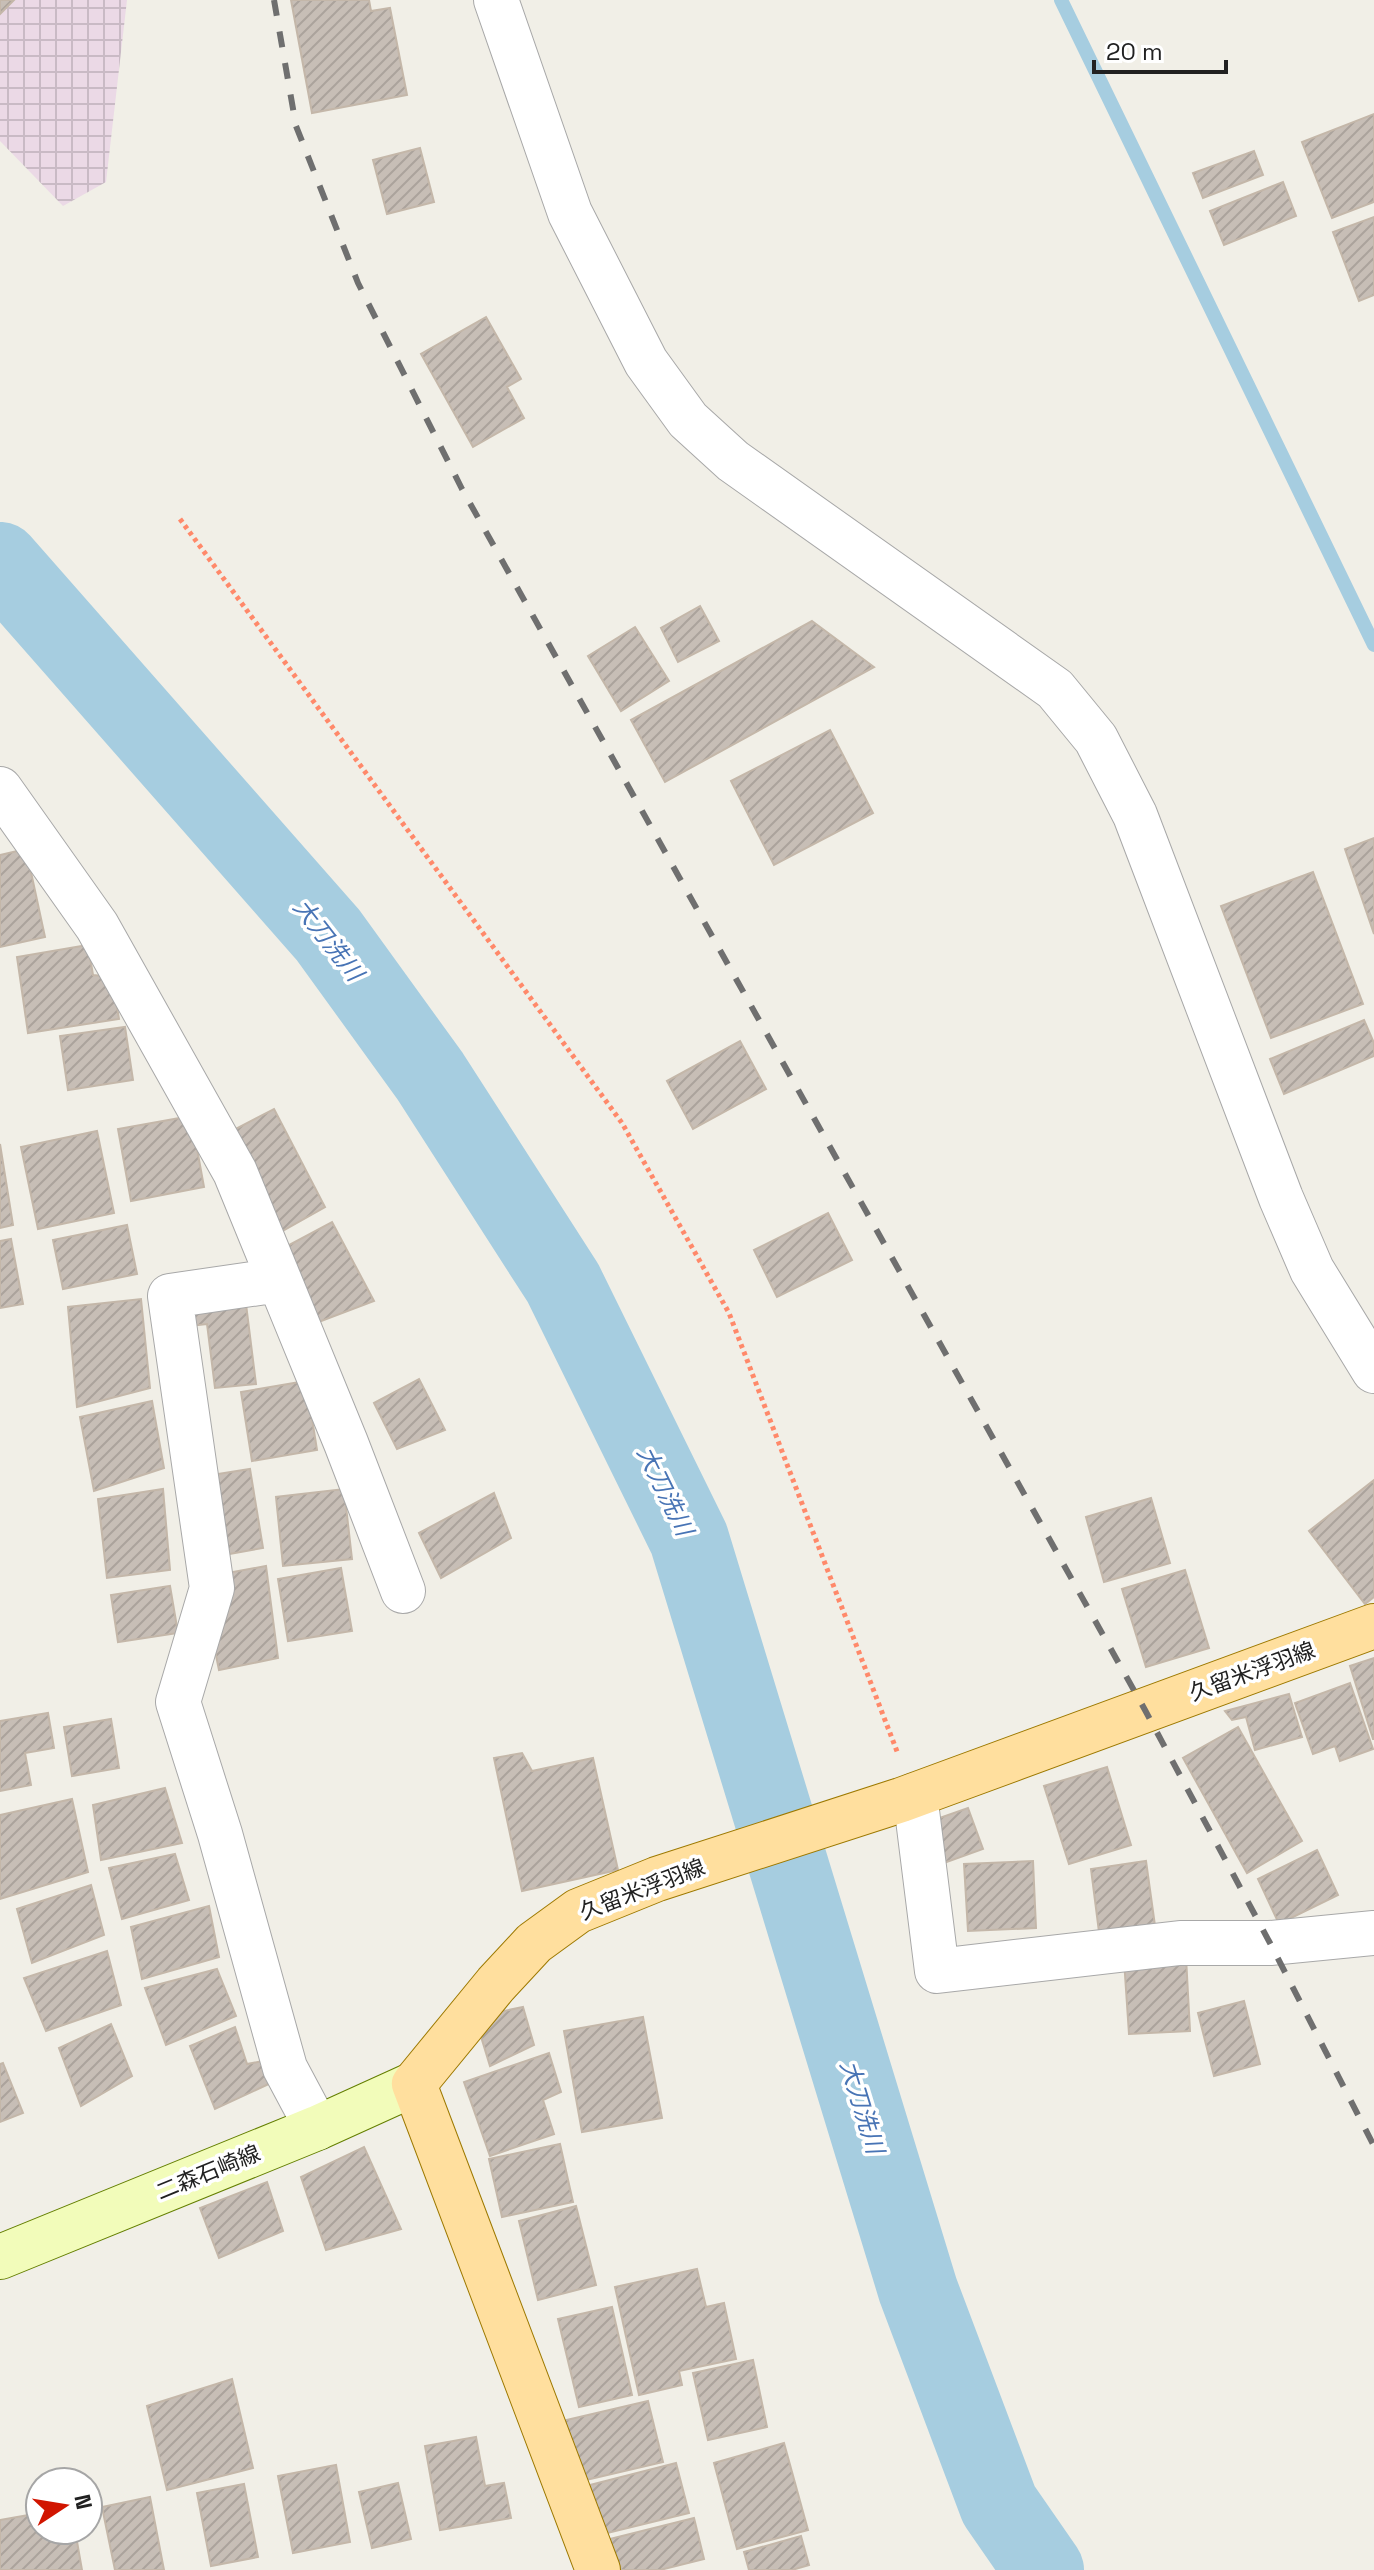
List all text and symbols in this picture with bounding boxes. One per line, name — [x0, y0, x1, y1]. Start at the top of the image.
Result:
scale bar — [1094, 24, 1226, 74]
text: 20 m — [1106, 36, 1163, 67]
water label: 大刀洗川 — [287, 892, 372, 989]
water label: 大刀洗川 — [630, 1441, 702, 1543]
street label: 久留米浮羽線 — [1185, 1635, 1319, 1707]
street label: 久留米浮羽線 — [575, 1852, 709, 1926]
water label: 大刀洗川 — [834, 2056, 892, 2160]
street label: 二森石崎線 — [152, 2138, 264, 2206]
north arrow — [24, 2466, 104, 2546]
text: N — [68, 2492, 99, 2512]

